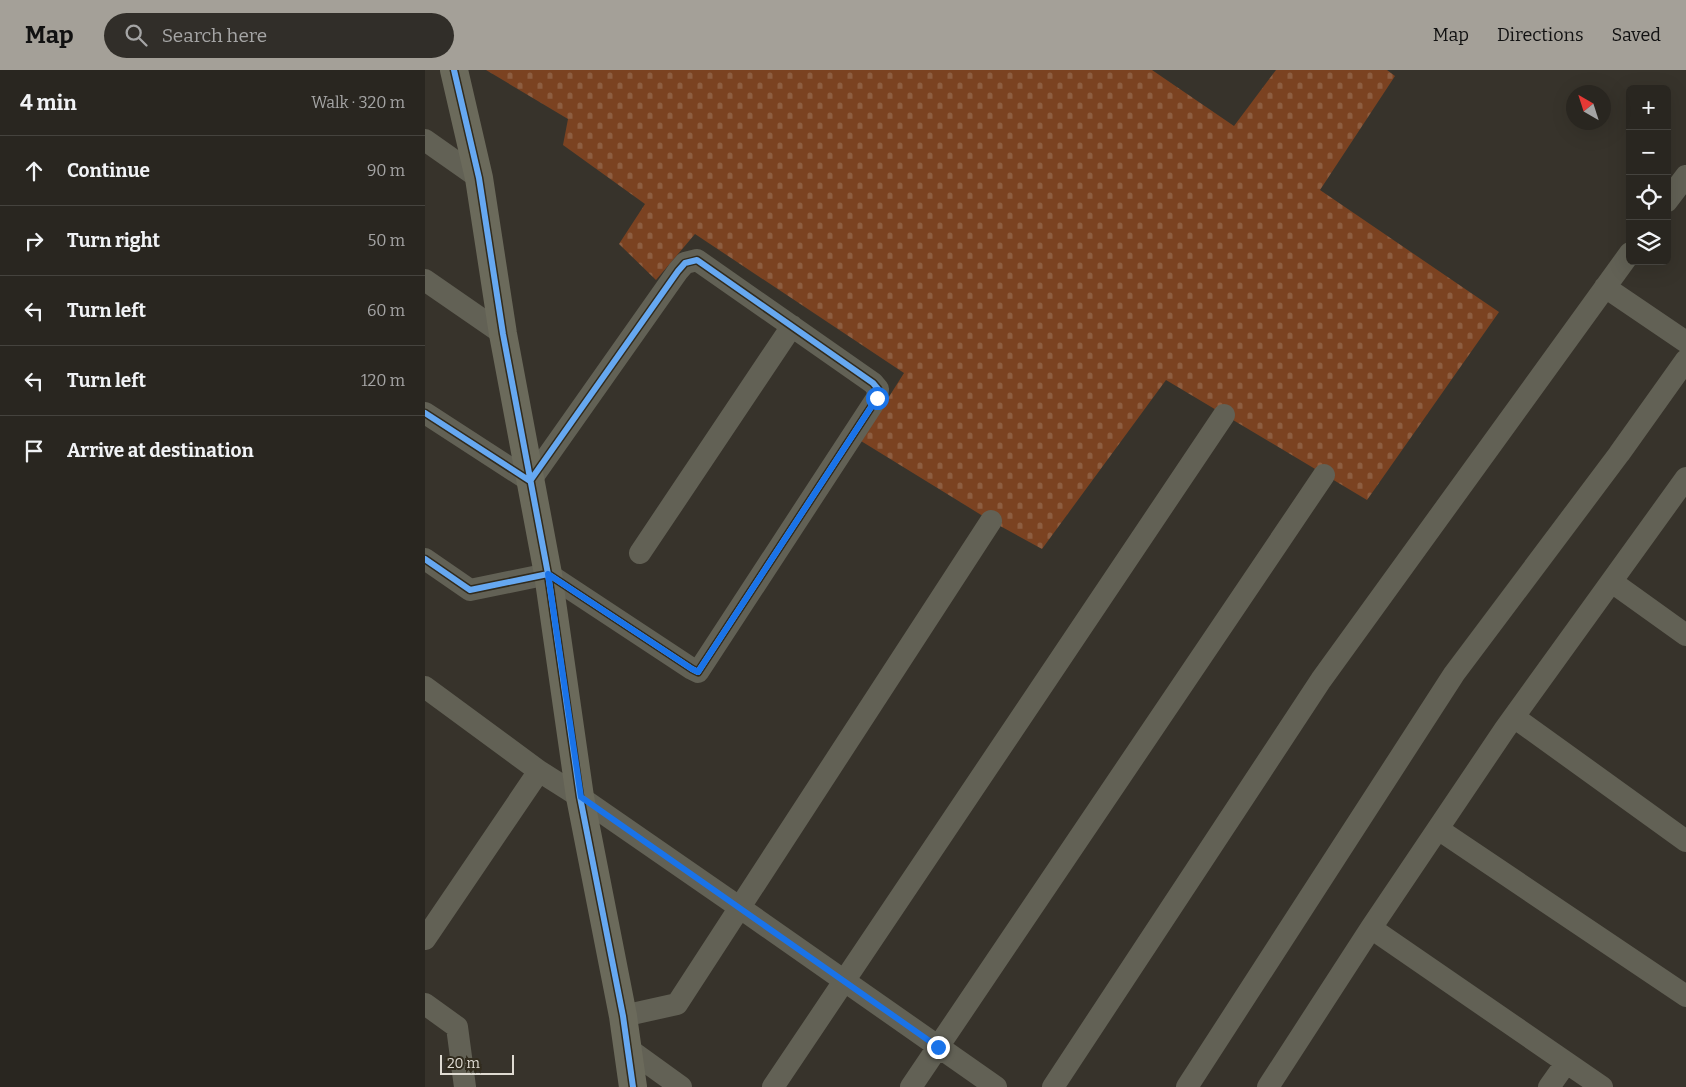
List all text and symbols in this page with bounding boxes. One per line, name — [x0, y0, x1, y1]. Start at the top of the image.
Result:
search box — [104, 13, 454, 58]
text: Map — [25, 21, 74, 49]
icon: search — [122, 21, 150, 49]
text: Search here — [162, 24, 267, 47]
text: Map — [1433, 24, 1469, 46]
text: Directions — [1497, 24, 1584, 46]
text: Saved — [1612, 24, 1661, 46]
north arrow — [1566, 85, 1611, 130]
map controls — [1626, 85, 1671, 265]
button: + — [1626, 85, 1671, 130]
text: 4 min — [20, 90, 77, 116]
text: Walk · 320 m — [311, 93, 405, 112]
button: − — [1626, 130, 1671, 175]
icon: ahead — [20, 157, 48, 185]
text: Continue — [67, 159, 150, 182]
text: 90 m — [367, 161, 405, 180]
button: locate — [1626, 175, 1671, 220]
button: layers — [1626, 220, 1671, 265]
icon: right — [20, 227, 48, 255]
text: Turn right — [67, 229, 160, 252]
text: 50 m — [368, 231, 405, 250]
icon: left — [20, 297, 48, 325]
text: Turn left — [67, 299, 146, 322]
text: 60 m — [367, 301, 405, 320]
icon: left — [20, 367, 48, 395]
text: Turn left — [67, 369, 146, 392]
text: 120 m — [361, 371, 405, 390]
route start — [866, 387, 889, 410]
icon: arrive — [20, 437, 48, 465]
text: Arrive at destination — [67, 439, 254, 462]
route end — [927, 1036, 950, 1059]
scale bar — [440, 1052, 514, 1075]
text: 20 m — [447, 1055, 480, 1072]

